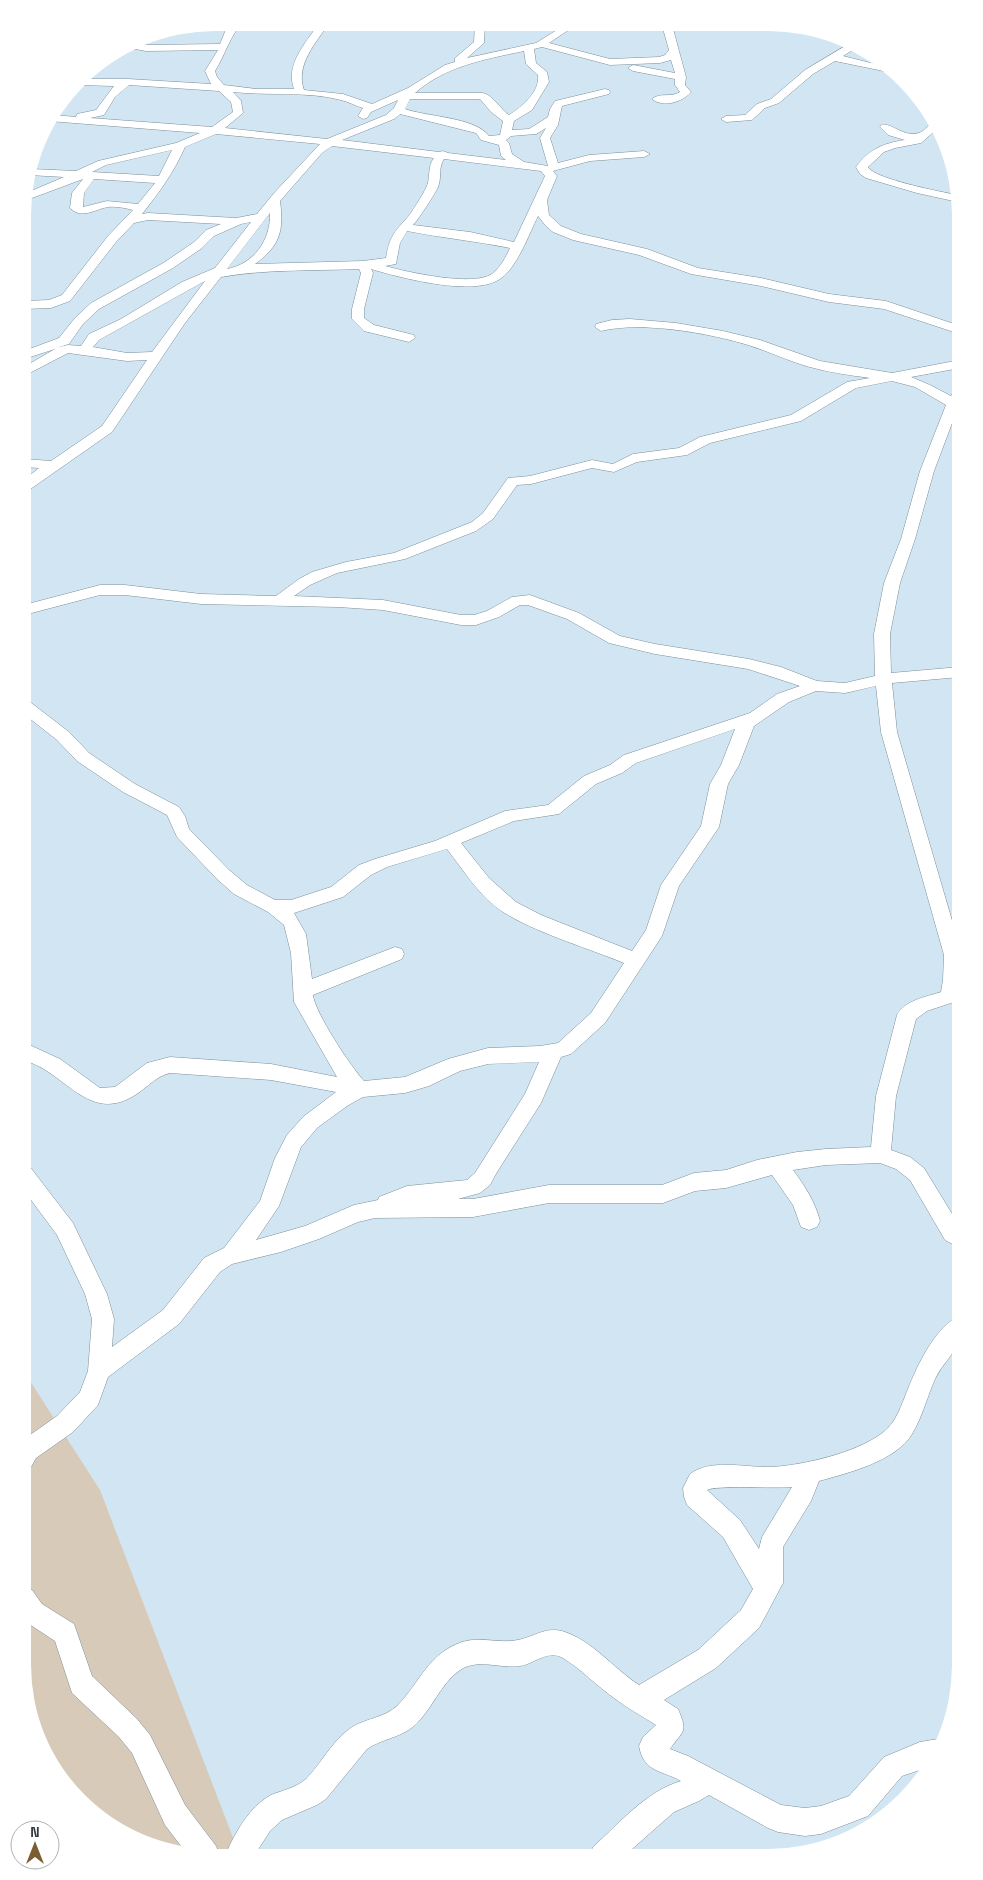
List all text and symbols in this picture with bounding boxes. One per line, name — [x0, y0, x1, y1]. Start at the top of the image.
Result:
north arrow — [10, 1820, 60, 1870]
text: N — [30, 1823, 40, 1841]

